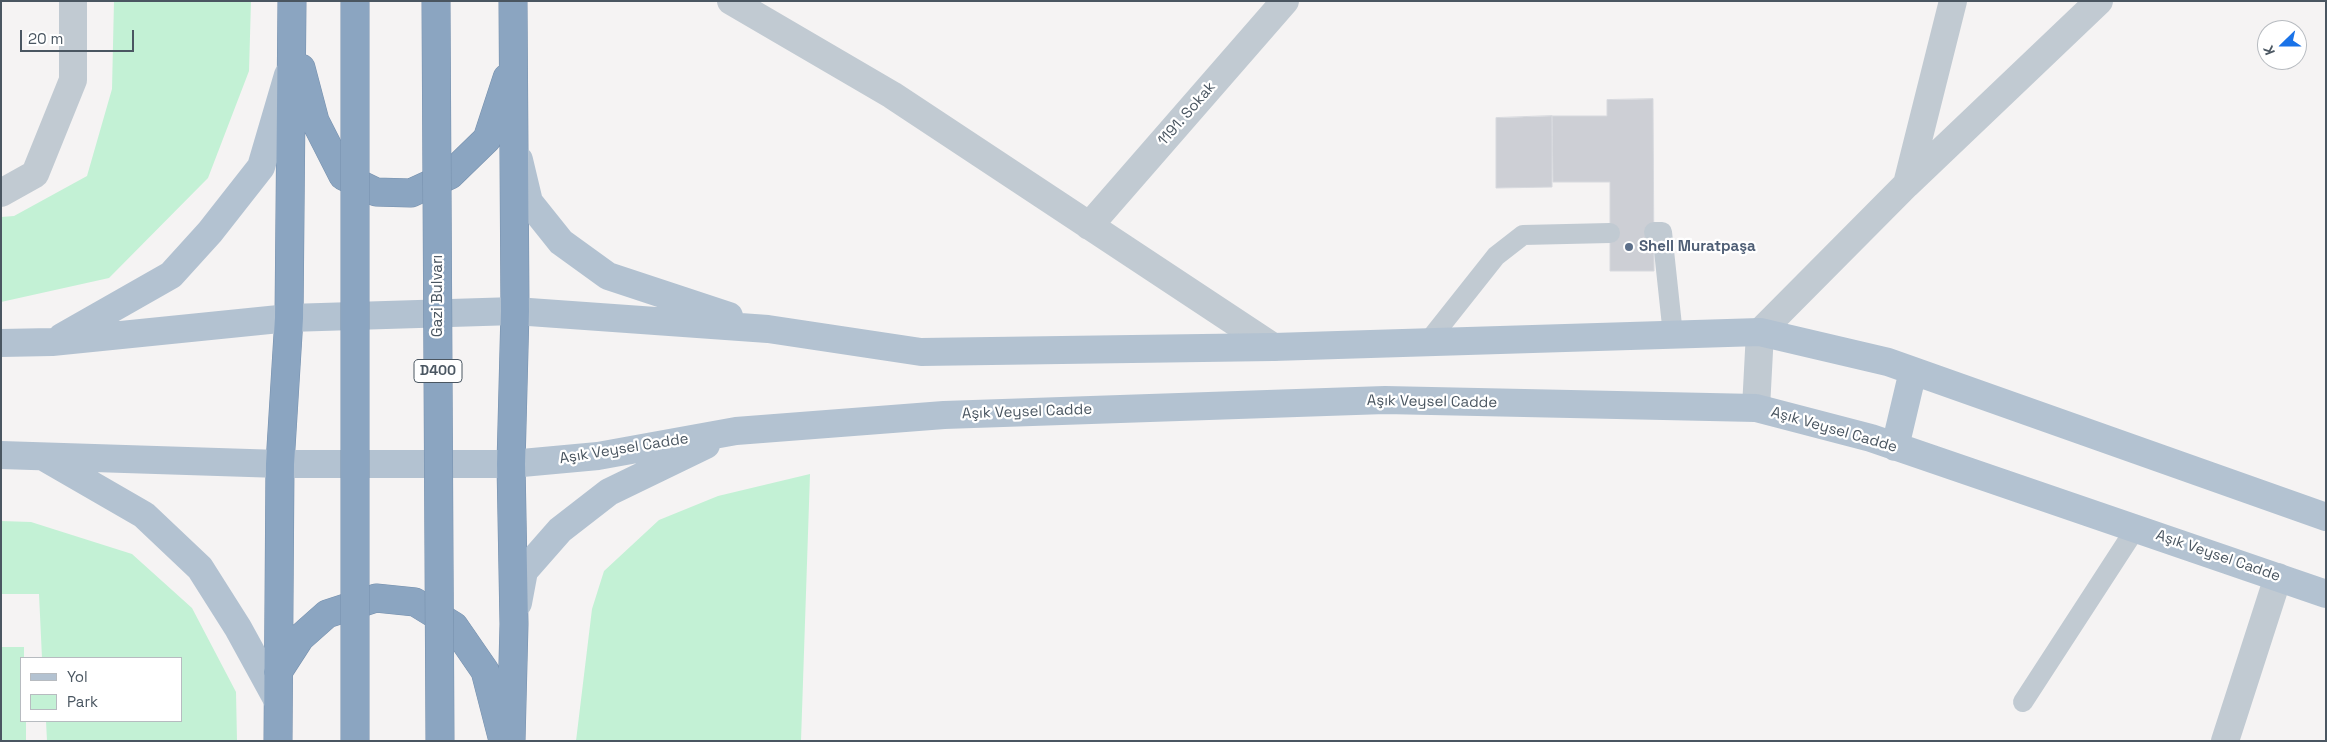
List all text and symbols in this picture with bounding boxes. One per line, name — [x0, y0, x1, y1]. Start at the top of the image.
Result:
scale bar — [22, 20, 136, 52]
north arrow — [2257, 20, 2307, 70]
text: 20 m — [28, 29, 63, 48]
text: K — [2259, 43, 2279, 58]
street label: 1191. Sokak — [1154, 78, 1220, 150]
place label: Shell Muratpaşa — [1639, 238, 1756, 256]
marker: Shell Muratpaşa — [1623, 241, 1635, 253]
street label: Gazi Bulvarı — [429, 255, 447, 337]
road number: D400 — [414, 360, 462, 382]
street label: Aşık Veysel Cadde — [1367, 392, 1497, 412]
street label: Aşık Veysel Cadde — [962, 401, 1092, 423]
street label: Aşık Veysel Cadde — [1769, 403, 1899, 457]
street label: Aşık Veysel Cadde — [558, 430, 690, 468]
street label: Aşık Veysel Cadde — [2153, 526, 2283, 586]
legend — [20, 657, 182, 722]
text: Yol — [67, 667, 88, 686]
text: Park — [67, 692, 98, 711]

